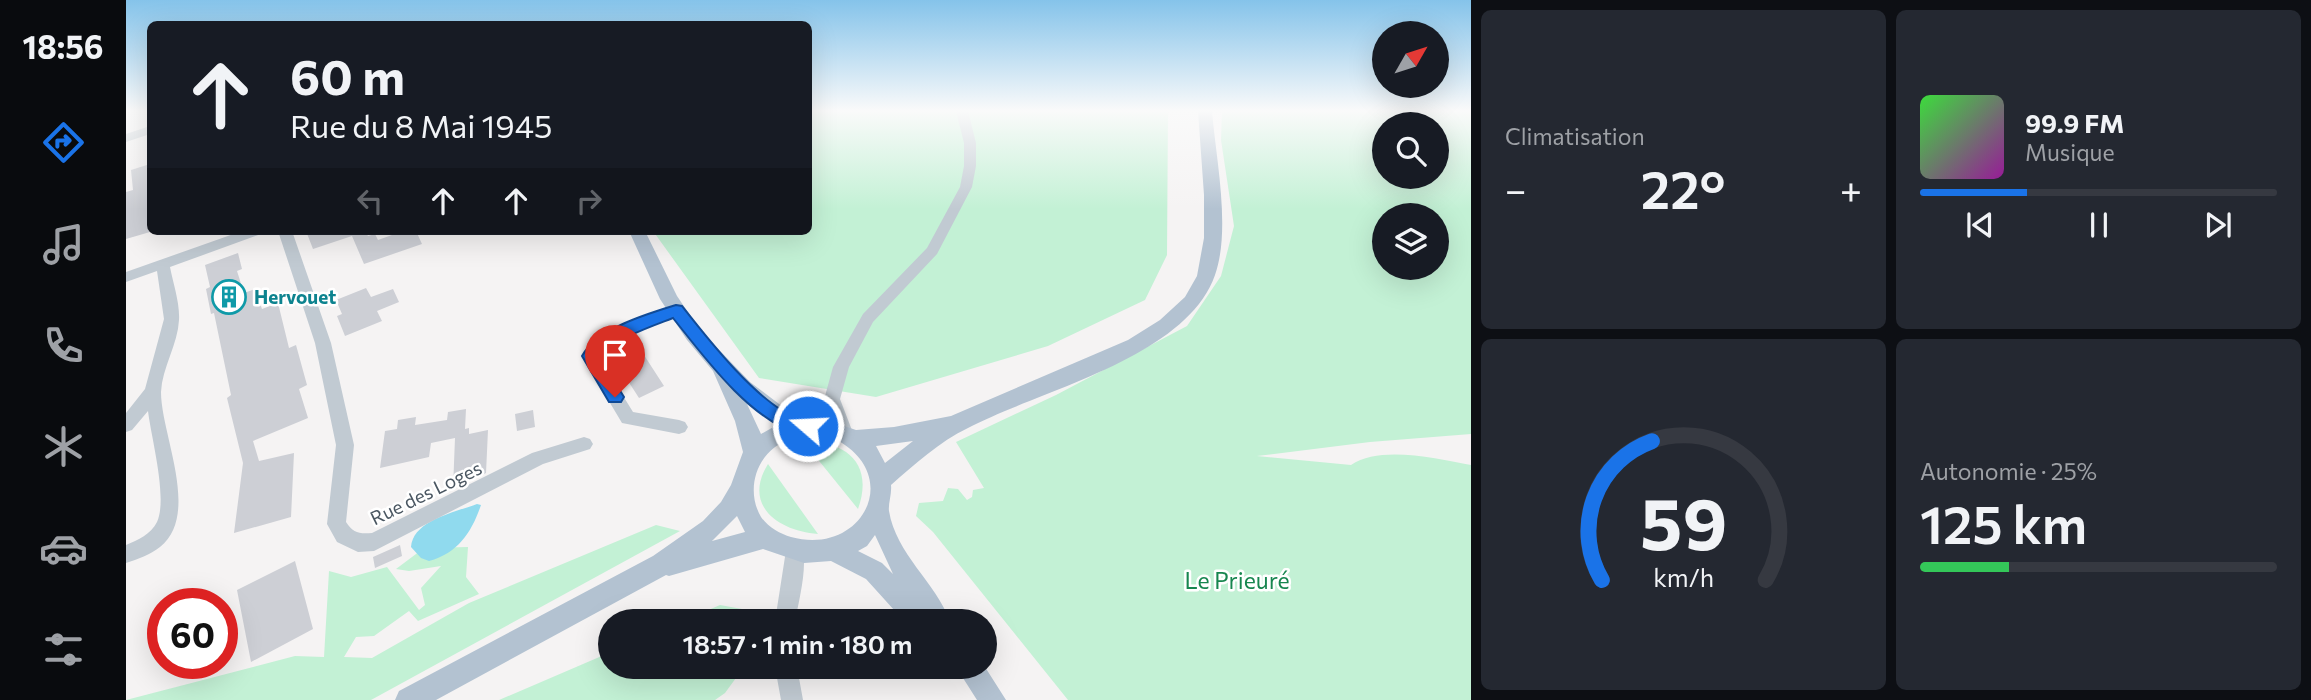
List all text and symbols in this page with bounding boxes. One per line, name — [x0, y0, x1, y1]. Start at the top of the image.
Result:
north arrow — [1372, 21, 1449, 98]
map controls — [1372, 21, 1449, 280]
text: 18:56 — [22, 26, 104, 66]
text: 60 m — [290, 45, 405, 105]
icon: ahead — [175, 49, 266, 140]
text: Rue du 8 Mai 1945 — [290, 105, 552, 145]
text: 99.9 FM — [2025, 107, 2124, 138]
button: search — [1372, 112, 1449, 189]
icon: directions — [39, 118, 88, 167]
text: Climatisation — [1505, 122, 1645, 150]
text: Musique — [2025, 138, 2115, 166]
text: 22° — [1641, 156, 1725, 220]
text: − — [1505, 165, 1527, 212]
text: + — [1840, 165, 1862, 212]
icon: left — [351, 182, 389, 220]
icon: ahead — [424, 182, 462, 220]
icon: ahead — [497, 182, 535, 220]
icon: right — [570, 182, 608, 220]
button: layers — [1372, 203, 1449, 280]
icon: previous — [1961, 206, 1999, 244]
icon: pause — [2080, 206, 2118, 244]
icon: next — [2199, 206, 2237, 244]
icon: music — [39, 220, 88, 269]
building icon: Hervouet — [210, 278, 248, 316]
place label: Hervouet — [254, 285, 336, 308]
icon: phone — [39, 321, 88, 370]
pin — [585, 325, 645, 397]
icon: arrive — [596, 336, 634, 374]
position arrow — [771, 389, 845, 463]
icon: climate — [39, 422, 88, 471]
street label: Rue des Loges — [366, 456, 485, 529]
text: Autonomie · 25% — [1920, 457, 2097, 485]
text: 59 — [1640, 477, 1727, 566]
text: 125 km — [1920, 491, 2087, 555]
icon: car — [39, 524, 88, 573]
text: km/h — [1653, 562, 1714, 592]
park label: Le Prieuré — [1184, 566, 1290, 594]
speed limit sign: 60 — [147, 588, 238, 679]
icon: filters — [39, 625, 88, 674]
text: 18:57 · 1 min · 180 m — [682, 628, 913, 659]

